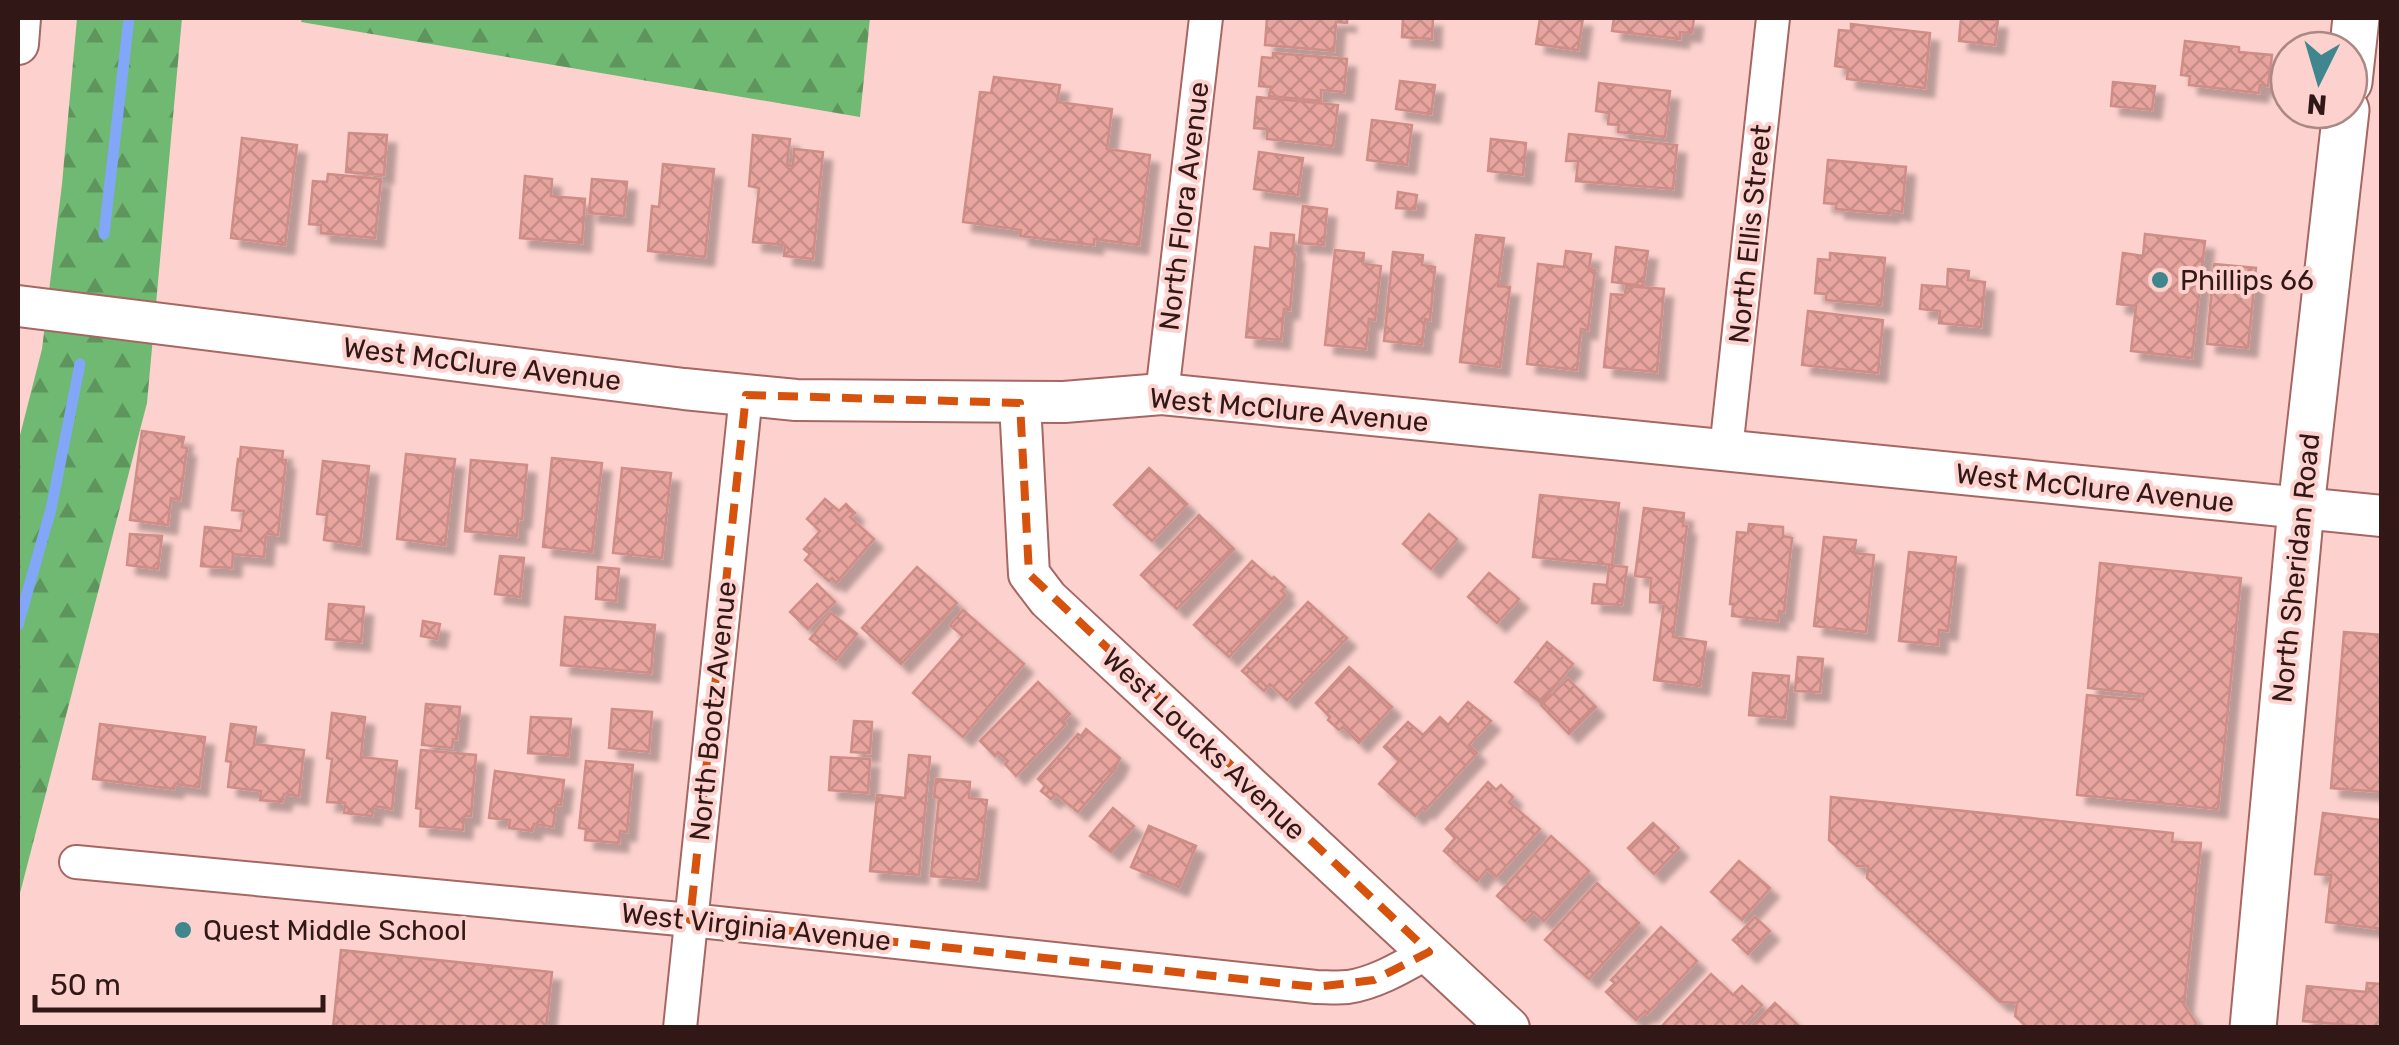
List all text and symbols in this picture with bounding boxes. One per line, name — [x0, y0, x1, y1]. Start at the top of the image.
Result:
north arrow — [2269, 30, 2369, 130]
street label: North Flora Avenue — [1152, 80, 1216, 332]
text: N — [2305, 87, 2328, 122]
street label: North Ellis Street — [1722, 123, 1778, 345]
place label: Phillips 66 — [2180, 264, 2314, 297]
marker: Phillips 66 — [2149, 269, 2171, 291]
street label: West McClure Avenue — [341, 331, 623, 397]
street label: West McClure Avenue — [1148, 381, 1430, 439]
street label: North Sheridan Road — [2265, 432, 2327, 704]
street label: West McClure Avenue — [1954, 457, 2236, 519]
street label: North Bootz Avenue — [683, 579, 743, 843]
street label: West Loucks Avenue — [1095, 641, 1313, 847]
street label: West Virginia Avenue — [619, 896, 893, 958]
place label: Quest Middle School — [203, 914, 467, 947]
marker: Quest Middle School — [172, 919, 194, 941]
scale bar — [35, 950, 322, 1012]
text: 50 m — [50, 967, 121, 1003]

